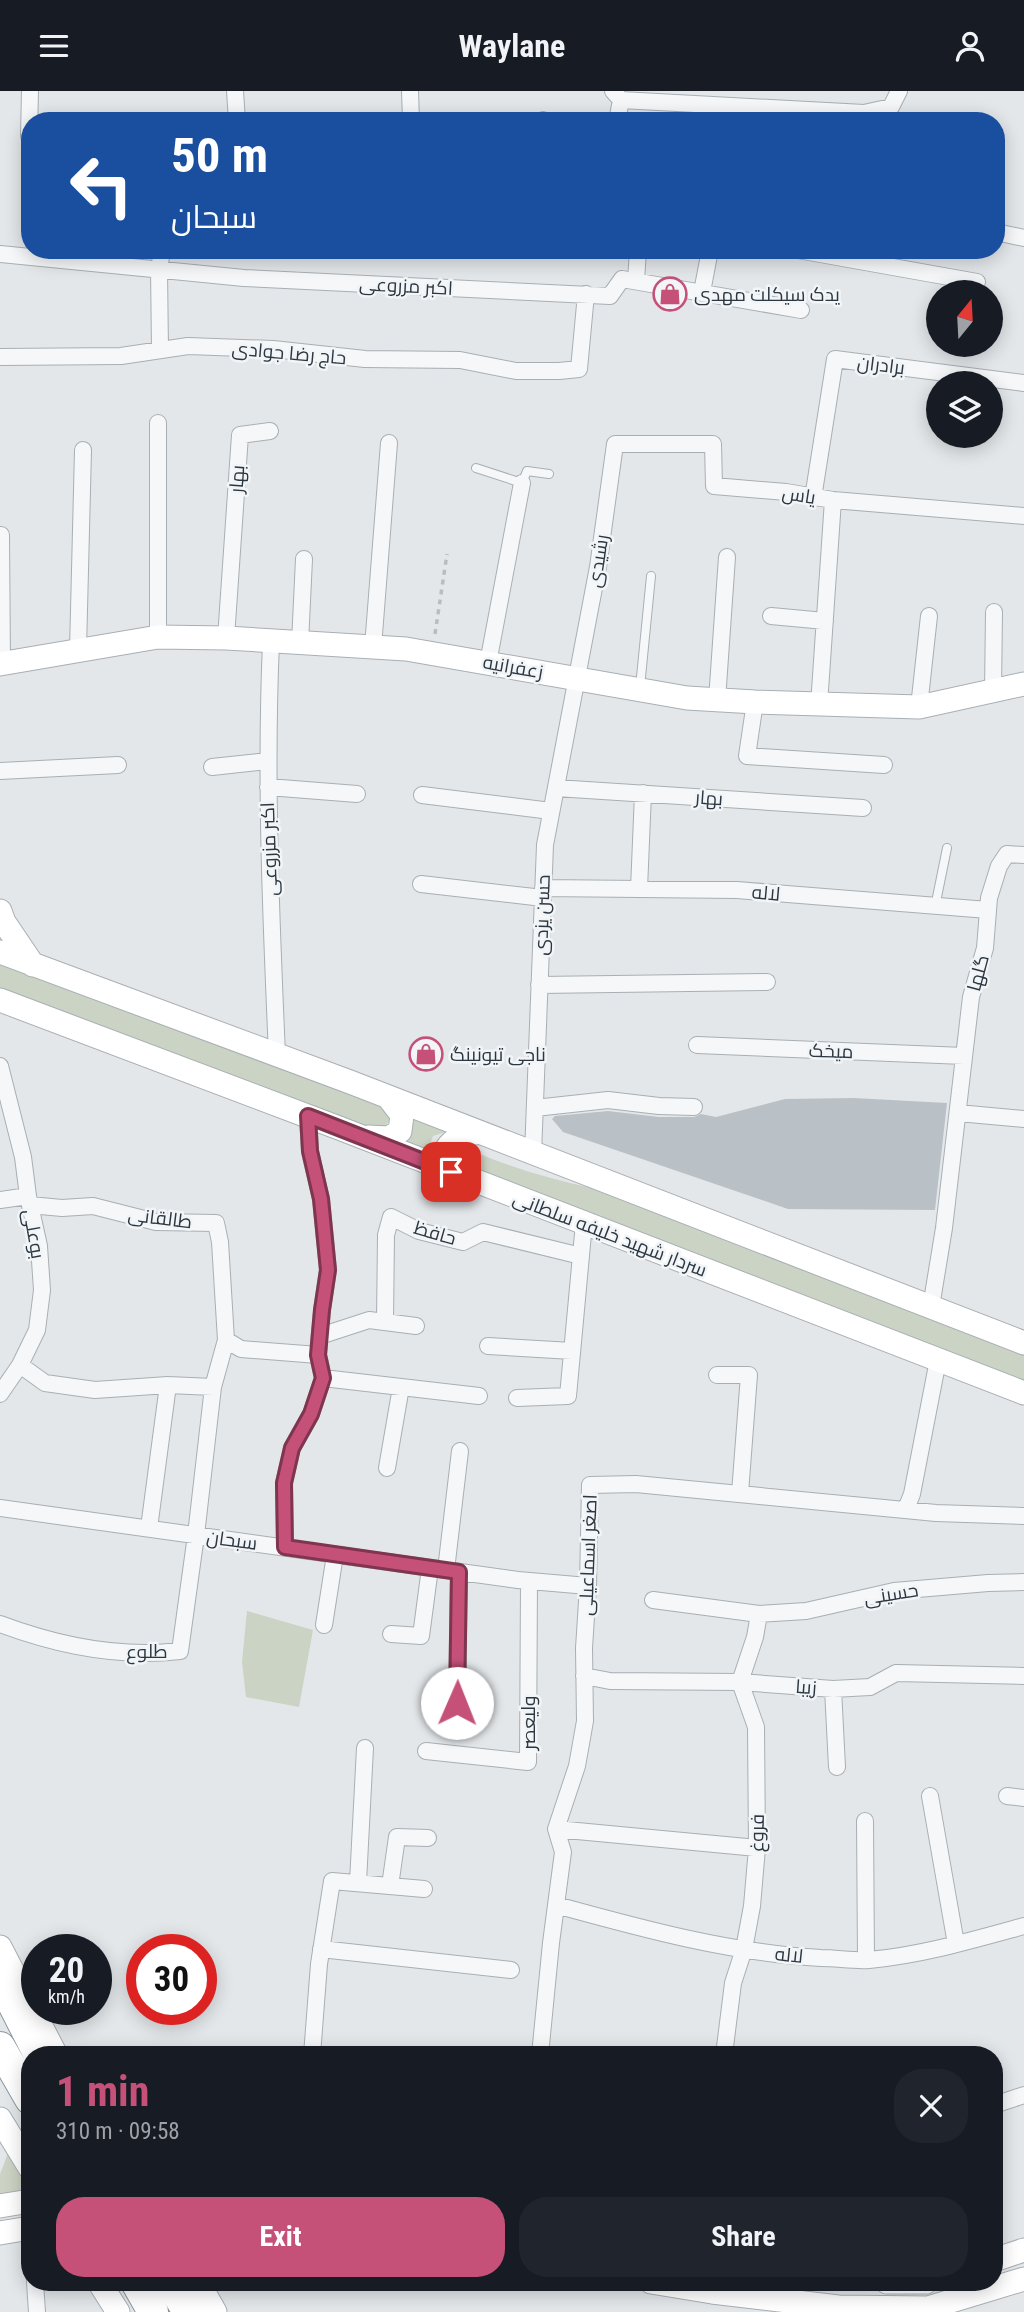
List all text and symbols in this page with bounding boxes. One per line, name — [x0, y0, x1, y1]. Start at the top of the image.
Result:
icon: menu — [35, 27, 73, 65]
text: Waylane — [459, 27, 565, 65]
icon: person — [951, 27, 989, 65]
text: 50 m — [171, 127, 268, 184]
icon: left — [56, 140, 147, 231]
text: سبحان — [171, 198, 257, 236]
street label: اکبر مزروعی — [358, 272, 454, 300]
shop icon: یدک سیکلت مهدی — [651, 275, 689, 313]
north arrow — [926, 280, 1003, 357]
map controls — [926, 280, 1003, 448]
place label: یدک سیکلت مهدی — [694, 283, 840, 306]
street label: حاج رضا جوادی — [231, 337, 347, 371]
street label: برادران — [856, 351, 906, 379]
button: layers — [926, 371, 1003, 448]
street label: بهار — [224, 464, 249, 495]
street label: یاس — [781, 481, 817, 509]
street label: رشیدی — [582, 533, 614, 589]
street label: زعفرانیه — [481, 650, 545, 684]
street label: بهار — [693, 785, 724, 810]
street label: اکبر مزروعی — [256, 802, 282, 896]
street label: حسن یزدی — [529, 874, 555, 956]
street label: لاله — [751, 880, 781, 906]
street label: گلها — [962, 952, 994, 994]
shop icon: ناجی‌ تیونینگ — [407, 1035, 445, 1073]
street label: میخک — [808, 1039, 854, 1063]
place label: ناجی‌ تیونینگ — [450, 1043, 546, 1066]
pin — [421, 1142, 481, 1202]
icon: arrive — [432, 1153, 470, 1191]
street label: سردار شهید خلیفه سلطانی — [510, 1186, 710, 1282]
street label: طالقانی — [127, 1203, 193, 1233]
street label: بوعلی — [18, 1207, 50, 1261]
street label: حافظ — [411, 1216, 459, 1250]
street label: اصغر اسماعیلی — [574, 1494, 602, 1616]
street label: سبحان — [205, 1525, 259, 1555]
street label: حسینی — [862, 1578, 920, 1610]
street label: طلوع — [126, 1640, 168, 1665]
position arrow — [420, 1666, 494, 1740]
street label: زیبا — [795, 1675, 817, 1699]
street label: ولیعصر — [517, 1696, 540, 1751]
street label: فروغ — [745, 1814, 771, 1852]
speed limit sign: 30 — [126, 1934, 217, 2025]
street label: لاله — [774, 1942, 804, 1968]
text: 20 — [49, 1950, 84, 1991]
text: km/h — [48, 1986, 85, 2007]
text: 1 min — [56, 2067, 149, 2116]
button: close — [894, 2069, 968, 2143]
text: 310 m · 09:58 — [56, 2118, 180, 2145]
button: Exit — [56, 2197, 505, 2277]
button: Share — [519, 2197, 968, 2277]

